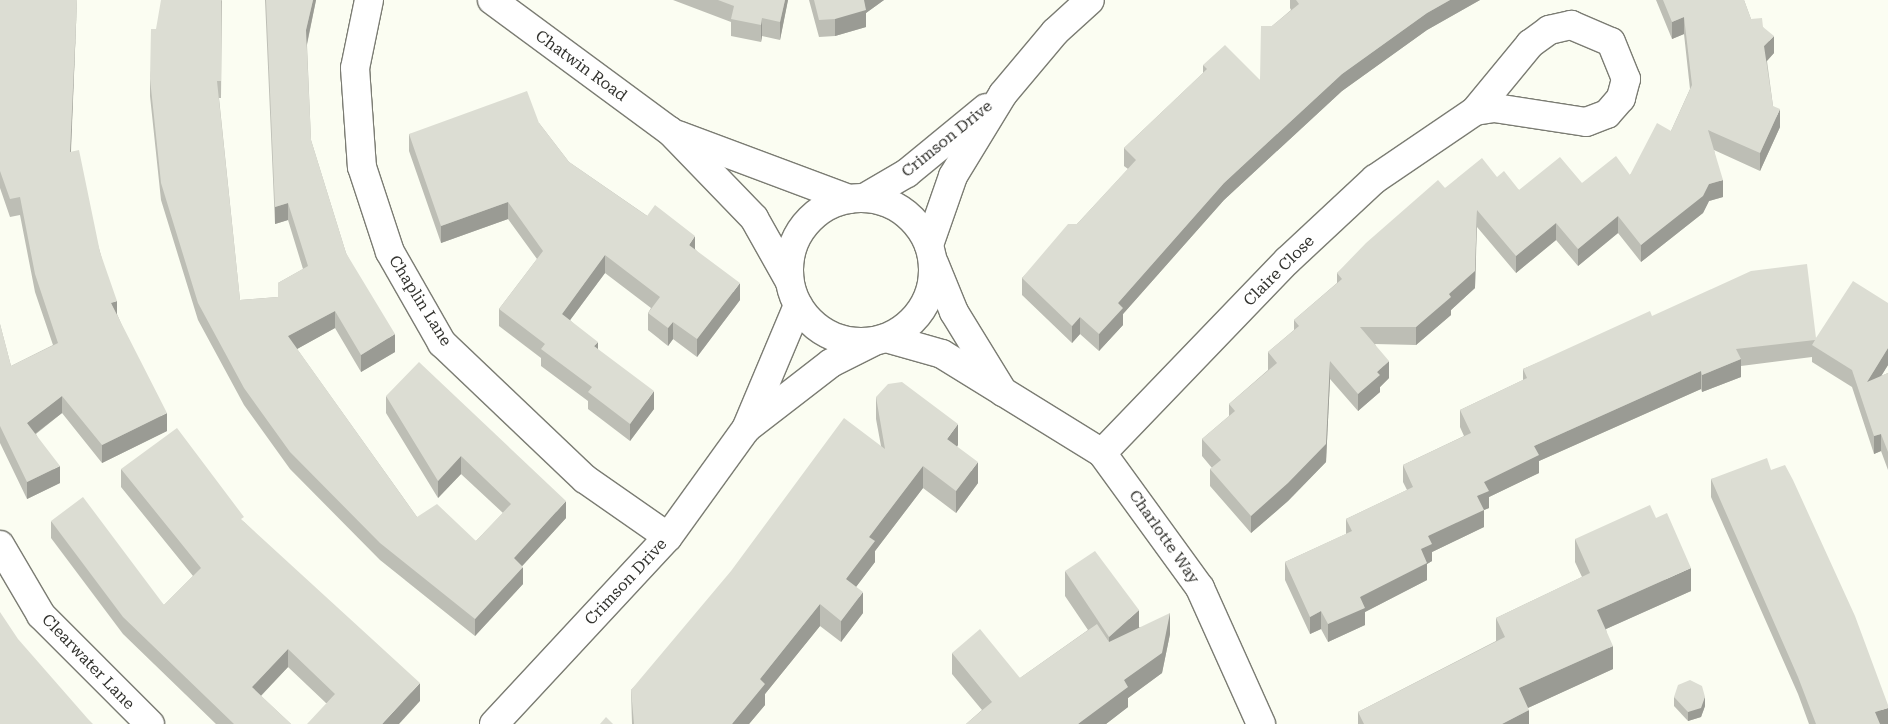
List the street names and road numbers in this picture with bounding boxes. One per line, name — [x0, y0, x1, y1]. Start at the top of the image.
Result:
street label: Chatwin Road — [531, 26, 631, 106]
street label: Crimson Drive — [898, 97, 996, 181]
street label: Claire Close — [1240, 232, 1318, 310]
street label: Chaplin Lane — [385, 252, 455, 350]
street label: Charlotte Way — [1125, 486, 1203, 588]
street label: Crimson Drive — [581, 535, 671, 629]
street label: Clearwater Lane — [38, 610, 138, 714]

